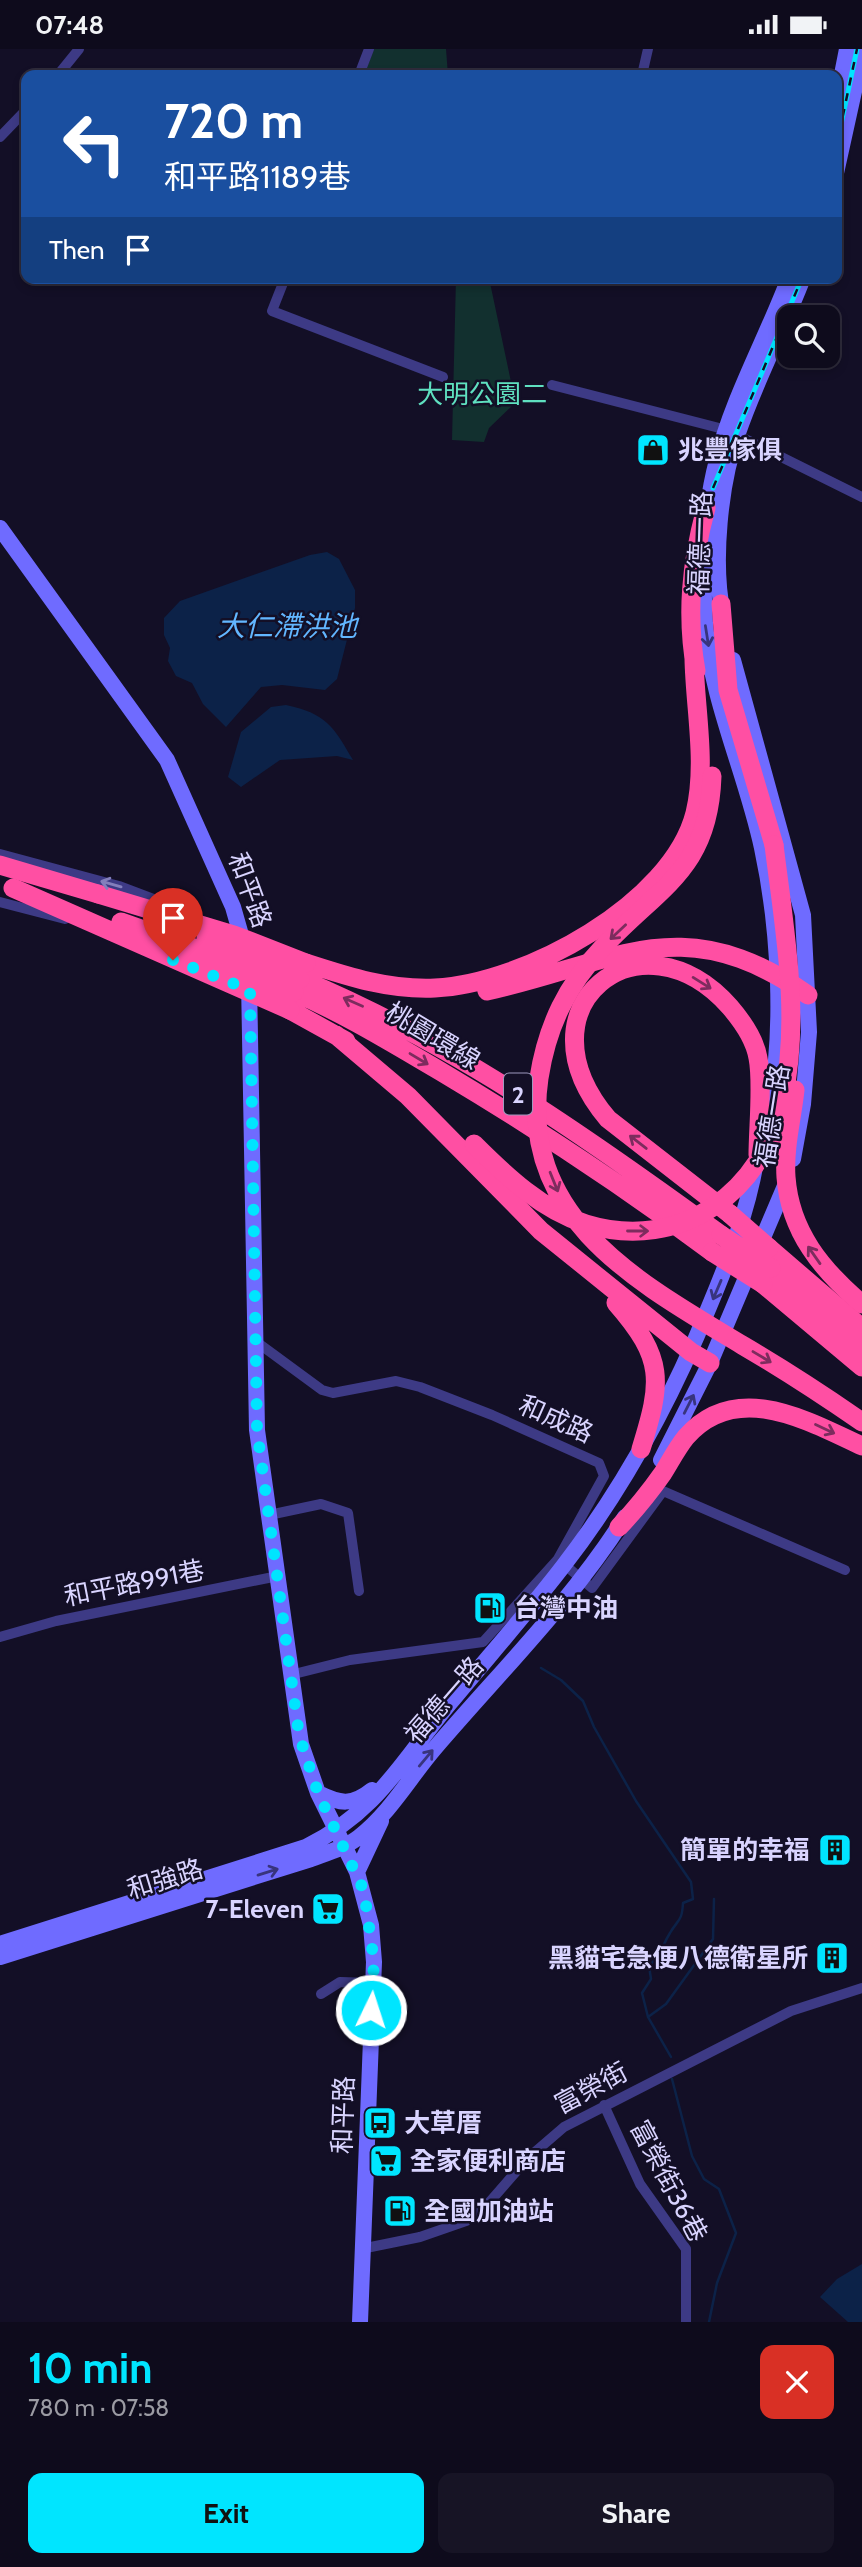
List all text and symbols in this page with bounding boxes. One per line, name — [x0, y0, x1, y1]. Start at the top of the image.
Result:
text: 07:48 — [35, 9, 104, 41]
text: 720 m — [164, 91, 303, 150]
icon: left — [49, 98, 140, 189]
text: 和平路1189巷 — [164, 157, 350, 196]
icon: arrive — [119, 231, 157, 269]
text: Then — [49, 234, 105, 266]
map controls — [777, 305, 840, 368]
button: search — [777, 305, 840, 368]
park label: 大明公園二 — [417, 378, 547, 410]
shop icon: 兆豐傢俱 — [634, 431, 672, 469]
place label: 兆豐傢俱 — [678, 434, 782, 466]
street label: 福德一路 — [682, 490, 718, 596]
water label: 大仁滯洪池 — [217, 609, 360, 643]
one-way arrow — [701, 624, 714, 647]
street label: 和平路 — [222, 848, 278, 932]
one-way arrow — [100, 876, 122, 889]
pin — [143, 888, 203, 960]
icon: arrive — [154, 899, 192, 937]
one-way arrow — [610, 924, 627, 941]
one-way arrow — [691, 976, 711, 990]
one-way arrow — [343, 994, 365, 1007]
street label: 桃園環線 — [380, 995, 486, 1077]
one-way arrow — [408, 1052, 428, 1066]
street label: 福德一路 — [748, 1062, 796, 1170]
road number: 2 — [504, 1073, 532, 1114]
one-way arrow — [629, 1135, 648, 1150]
one-way arrow — [548, 1171, 561, 1192]
one-way arrow — [626, 1224, 649, 1238]
one-way arrow — [807, 1246, 822, 1265]
one-way arrow — [709, 1278, 722, 1300]
one-way arrow — [751, 1350, 771, 1364]
street label: 和成路 — [514, 1389, 598, 1449]
one-way arrow — [683, 1394, 697, 1415]
one-way arrow — [814, 1422, 835, 1436]
street label: 和平路991巷 — [61, 1554, 207, 1612]
fuel station icon: 台灣中油 — [471, 1589, 509, 1627]
place label: 台灣中油 — [514, 1592, 618, 1624]
street label: 福德一路 — [398, 1650, 490, 1750]
one-way arrow — [418, 1749, 434, 1767]
building icon: 簡單的幸福 — [816, 1831, 854, 1869]
place label: 簡單的幸福 — [680, 1834, 810, 1866]
street label: 和強路 — [123, 1852, 207, 1906]
one-way arrow — [257, 1865, 279, 1878]
supermarket icon: 7-Eleven — [309, 1890, 347, 1928]
place label: 7-Eleven — [205, 1893, 304, 1925]
building icon: 黑貓宅急便八德衛星所 — [813, 1939, 851, 1977]
place label: 黑貓宅急便八德衛星所 — [548, 1942, 808, 1974]
position arrow — [334, 1973, 408, 2047]
street label: 富榮街 — [549, 2056, 633, 2120]
street label: 和平路 — [326, 2075, 360, 2155]
bus stop icon: 大草厝 — [361, 2104, 399, 2142]
place label: 大草厝 — [404, 2107, 482, 2139]
street label: 富榮街36巷 — [624, 2115, 714, 2247]
supermarket icon: 全家便利商店 — [367, 2142, 405, 2180]
place label: 全家便利商店 — [410, 2145, 566, 2177]
fuel station icon: 全國加油站 — [381, 2192, 419, 2230]
place label: 全國加油站 — [424, 2195, 554, 2227]
text: 10 min — [28, 2342, 152, 2394]
button: close — [760, 2345, 834, 2419]
text: 780 m · 07:58 — [28, 2394, 169, 2422]
button: Exit — [28, 2473, 424, 2553]
button: Share — [438, 2473, 834, 2553]

